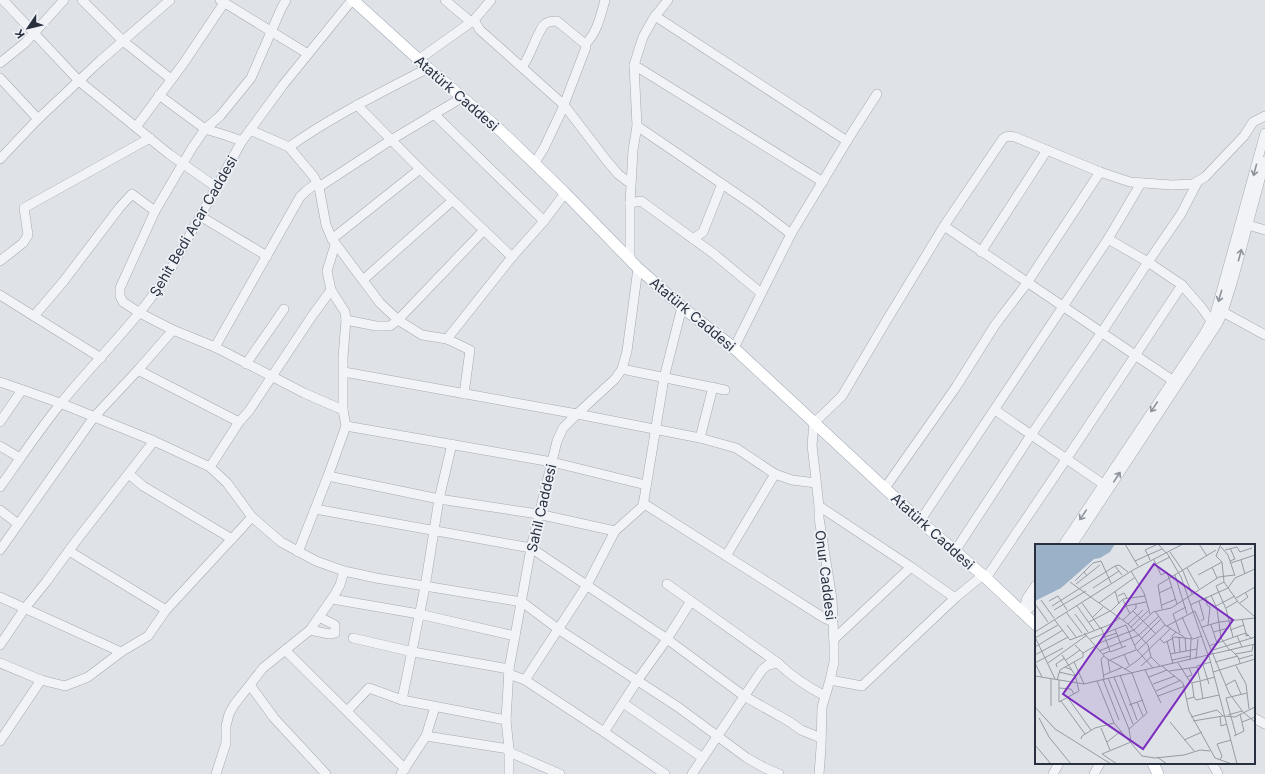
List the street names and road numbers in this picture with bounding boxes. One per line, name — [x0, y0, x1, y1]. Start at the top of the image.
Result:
street label: Atatürk Caddesi — [411, 52, 503, 134]
street label: Şehit Bedi Acar Caddesi — [146, 153, 240, 299]
street label: Atatürk Caddesi — [647, 273, 739, 355]
street label: Sahil Caddesi — [523, 462, 559, 554]
street label: Atatürk Caddesi — [888, 489, 978, 573]
street label: Onur Caddesi — [812, 529, 840, 621]

